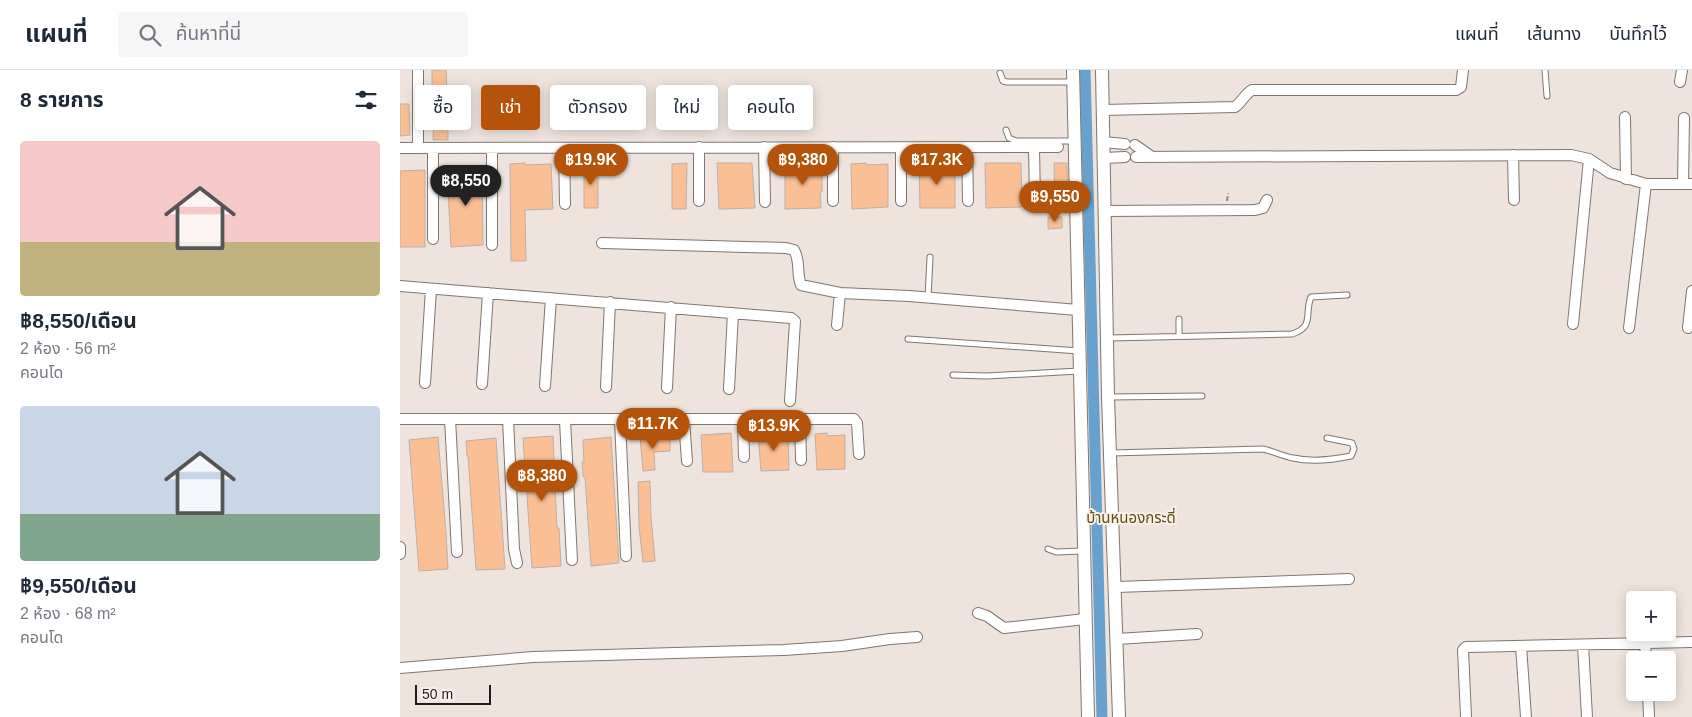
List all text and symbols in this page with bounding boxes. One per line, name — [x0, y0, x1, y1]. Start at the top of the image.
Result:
search box — [118, 12, 468, 57]
text: แผนที่ — [25, 20, 88, 47]
icon: search — [136, 21, 164, 49]
text: ค้นหาที่นี่ — [176, 23, 241, 44]
text: แผนที่ — [1455, 24, 1499, 44]
text: เส้นทาง — [1527, 24, 1581, 44]
text: บันทึกไว้ — [1609, 24, 1667, 44]
chip: ซื้อ — [415, 85, 471, 130]
chip: เช่า — [481, 85, 540, 130]
chip: ตัวกรอง — [550, 85, 646, 130]
chip: ใหม่ — [656, 85, 718, 130]
chip: คอนโด — [728, 85, 813, 130]
icon: filters — [352, 86, 380, 114]
text: 8 รายการ — [20, 88, 104, 111]
pin: ฿19.9K — [550, 144, 632, 186]
pin: ฿9,380 — [762, 144, 844, 186]
pin: ฿17.3K — [896, 144, 978, 186]
text: ฿19.9K — [565, 151, 617, 168]
text: ฿9,380 — [778, 151, 828, 168]
text: ฿17.3K — [911, 151, 963, 168]
pin: ฿8,550 — [425, 164, 507, 207]
text: ฿8,550 — [441, 172, 491, 189]
icon: home — [155, 173, 245, 263]
pin: ฿9,550 — [1014, 180, 1096, 223]
text: ฿9,550 — [1030, 188, 1080, 205]
text: ฿8,550/เดือน — [20, 309, 137, 332]
text: 2 ห้อง · 56 m² — [20, 340, 116, 357]
text: คอนโด — [20, 364, 63, 381]
pin: ฿11.7K — [612, 408, 694, 450]
pin: ฿13.9K — [733, 410, 815, 452]
text: ฿11.7K — [627, 415, 679, 432]
text: ฿13.9K — [748, 417, 800, 434]
icon: home — [155, 438, 245, 528]
pin: ฿8,380 — [501, 460, 583, 502]
text: ฿8,380 — [517, 467, 567, 484]
district label: บ้านหนองกระดี่ — [1086, 507, 1176, 526]
text: ฿9,550/เดือน — [20, 574, 137, 597]
map controls — [1626, 591, 1676, 701]
button: + — [1626, 591, 1676, 641]
text: 2 ห้อง · 68 m² — [20, 605, 116, 622]
text: คอนโด — [20, 629, 63, 646]
button: − — [1626, 651, 1676, 701]
scale bar — [415, 682, 491, 705]
text: 50 m — [422, 686, 453, 702]

